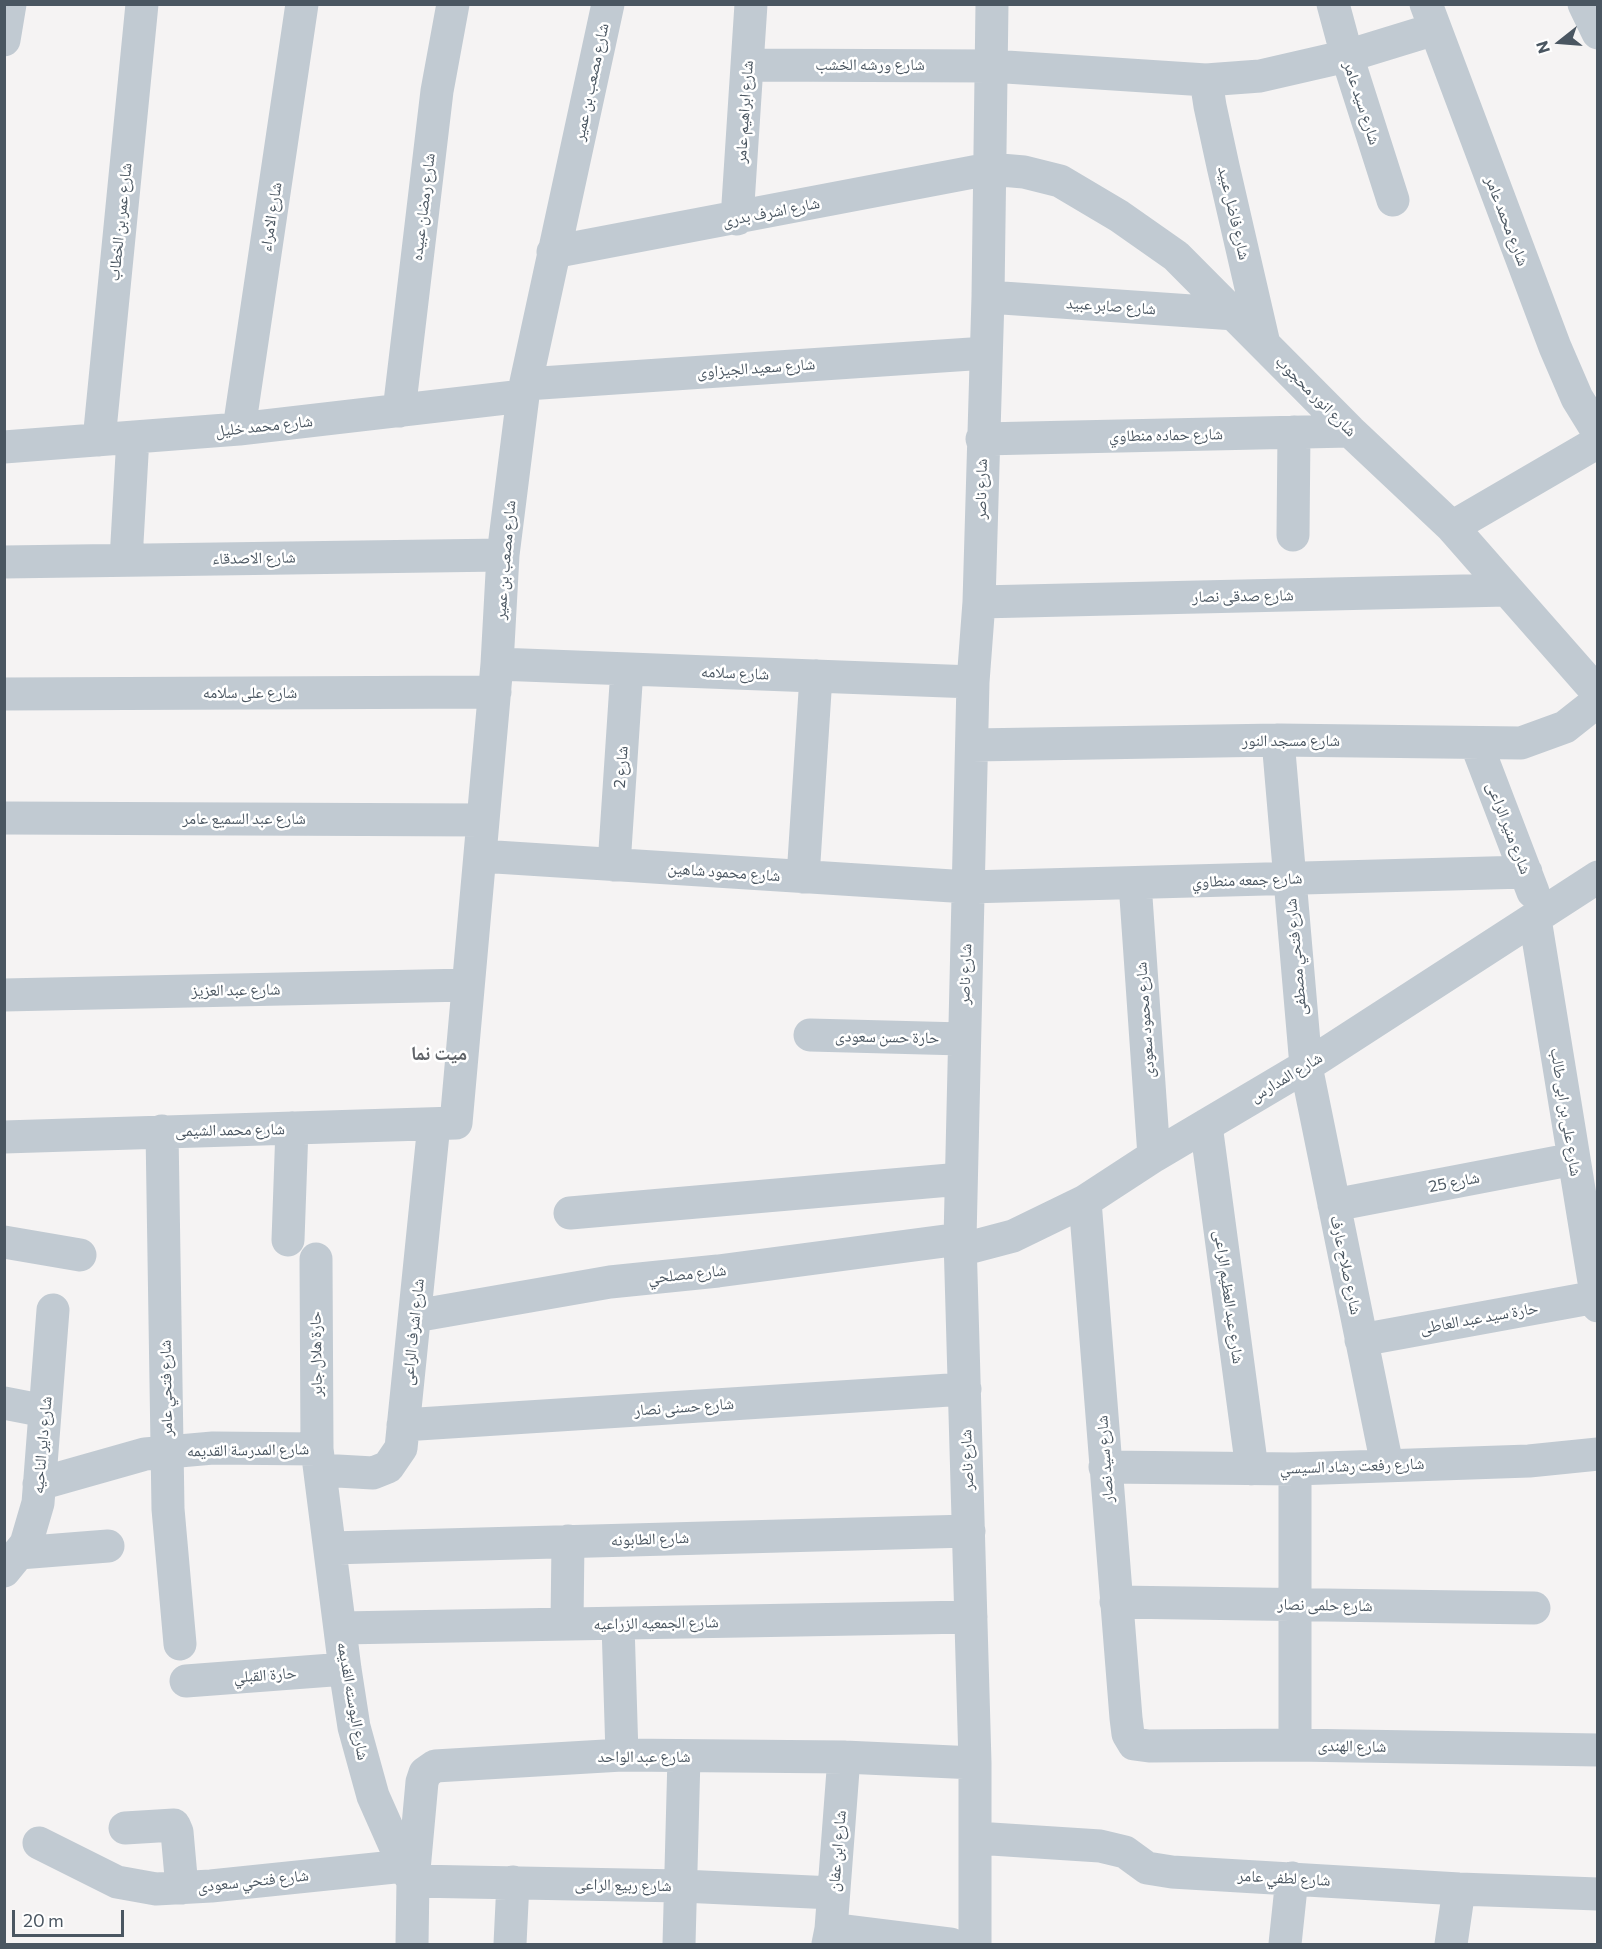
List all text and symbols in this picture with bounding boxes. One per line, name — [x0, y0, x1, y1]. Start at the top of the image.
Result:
north arrow — [1530, 12, 1590, 72]
street label: شارع مصعب بن عمير — [569, 21, 613, 143]
text: N — [1531, 39, 1553, 56]
street label: شارع ورشه الخشب — [815, 55, 925, 75]
street label: شارع سيد عامر — [1340, 59, 1384, 147]
street label: شارع ابراهيم عامر — [731, 60, 757, 164]
street label: شارع رمضان عبيده — [407, 152, 439, 262]
street label: شارع عمر بن الخطاب — [104, 162, 136, 282]
street label: شارع فاضل عبيد — [1214, 164, 1254, 262]
street label: شارع محمد عامر — [1481, 173, 1533, 269]
street label: شارع الامراء — [256, 181, 286, 253]
street label: شارع اشرف بدرى — [721, 193, 821, 231]
street label: شارع صابر عبيد — [1065, 293, 1157, 319]
street label: شارع انور محجوب — [1271, 351, 1361, 441]
street label: شارع سعيد الجيزاوى — [696, 354, 816, 382]
street label: شارع محمد خليل — [214, 411, 314, 441]
street label: شارع حماده منطاوي — [1109, 424, 1223, 446]
street label: شارع ناصر — [971, 458, 991, 520]
street label: شارع مصعب بن عمير — [490, 500, 520, 620]
street label: شارع الاصدقاء — [212, 548, 296, 568]
street label: شارع صدقى نصار — [1192, 586, 1294, 606]
street label: شارع سلامه — [701, 662, 769, 684]
street label: شارع على سلامه — [203, 683, 297, 703]
street label: شارع مسجد النور — [1242, 731, 1340, 751]
street label: شارع 2 — [610, 745, 632, 789]
street label: شارع منير الراعى — [1483, 779, 1535, 877]
street label: شارع عبد السميع عامر — [182, 809, 306, 829]
street label: شارع محمود شاهين — [667, 858, 781, 886]
street label: شارع جمعه منطاوي — [1191, 868, 1303, 892]
street label: شارع فتحي مصطفى — [1281, 898, 1311, 1016]
street label: شارع ناصر — [954, 943, 976, 1005]
street label: شارع محمود سعودى — [1131, 961, 1159, 1079]
street label: شارع عبد العزيز — [191, 980, 281, 1000]
street label: حارة حسن سعودى — [835, 1026, 939, 1048]
district label: ميت نما — [411, 1041, 467, 1065]
street label: شارع على بن ابى طالب — [1546, 1046, 1586, 1178]
street label: شارع المدارس — [1246, 1048, 1326, 1106]
street label: شارع محمد الشيمى — [175, 1119, 285, 1141]
street label: شارع 25 — [1427, 1168, 1481, 1196]
street label: شارع صلاح عارف — [1326, 1214, 1366, 1316]
street label: شارع عبد العظيم الراعى — [1210, 1229, 1248, 1365]
street label: شارع مصلحي — [647, 1260, 727, 1288]
street label: شارع اشرف الراعى — [398, 1278, 428, 1386]
street label: حارة سيد عبد العاطى — [1418, 1298, 1540, 1338]
street label: حارة هلال جابر — [306, 1311, 326, 1397]
street label: شارع فتحي عامر — [156, 1340, 176, 1436]
street label: شارع حسنى نصار — [633, 1394, 735, 1420]
street label: شارع داير الناحيه — [28, 1395, 56, 1495]
street label: شارع سيد نصار — [1092, 1415, 1118, 1503]
street label: شارع ناصر — [956, 1429, 978, 1491]
street label: شارع المدرسة القديمه — [187, 1439, 309, 1461]
street label: شارع رفعت رشاد السيسي — [1279, 1454, 1425, 1478]
street label: شارع الطابونه — [611, 1528, 689, 1550]
street label: شارع حلمى نصار — [1277, 1595, 1373, 1615]
street label: شارع الجمعيه الزراعيه — [593, 1612, 719, 1634]
street label: شارع البوسته القديمه — [333, 1640, 373, 1762]
street label: حارة القبلي — [233, 1663, 297, 1687]
street label: شارع الهندى — [1317, 1736, 1387, 1756]
street label: شارع عبد الواحد — [597, 1747, 691, 1767]
street label: شارع ابن عفان — [824, 1809, 850, 1893]
street label: شارع فتحي سعودى — [196, 1866, 310, 1896]
street label: شارع لطفي عامر — [1237, 1866, 1331, 1890]
street label: شارع ربيع الراعى — [574, 1875, 672, 1895]
scale bar — [15, 1898, 128, 1936]
text: 20 m — [23, 1909, 64, 1931]

